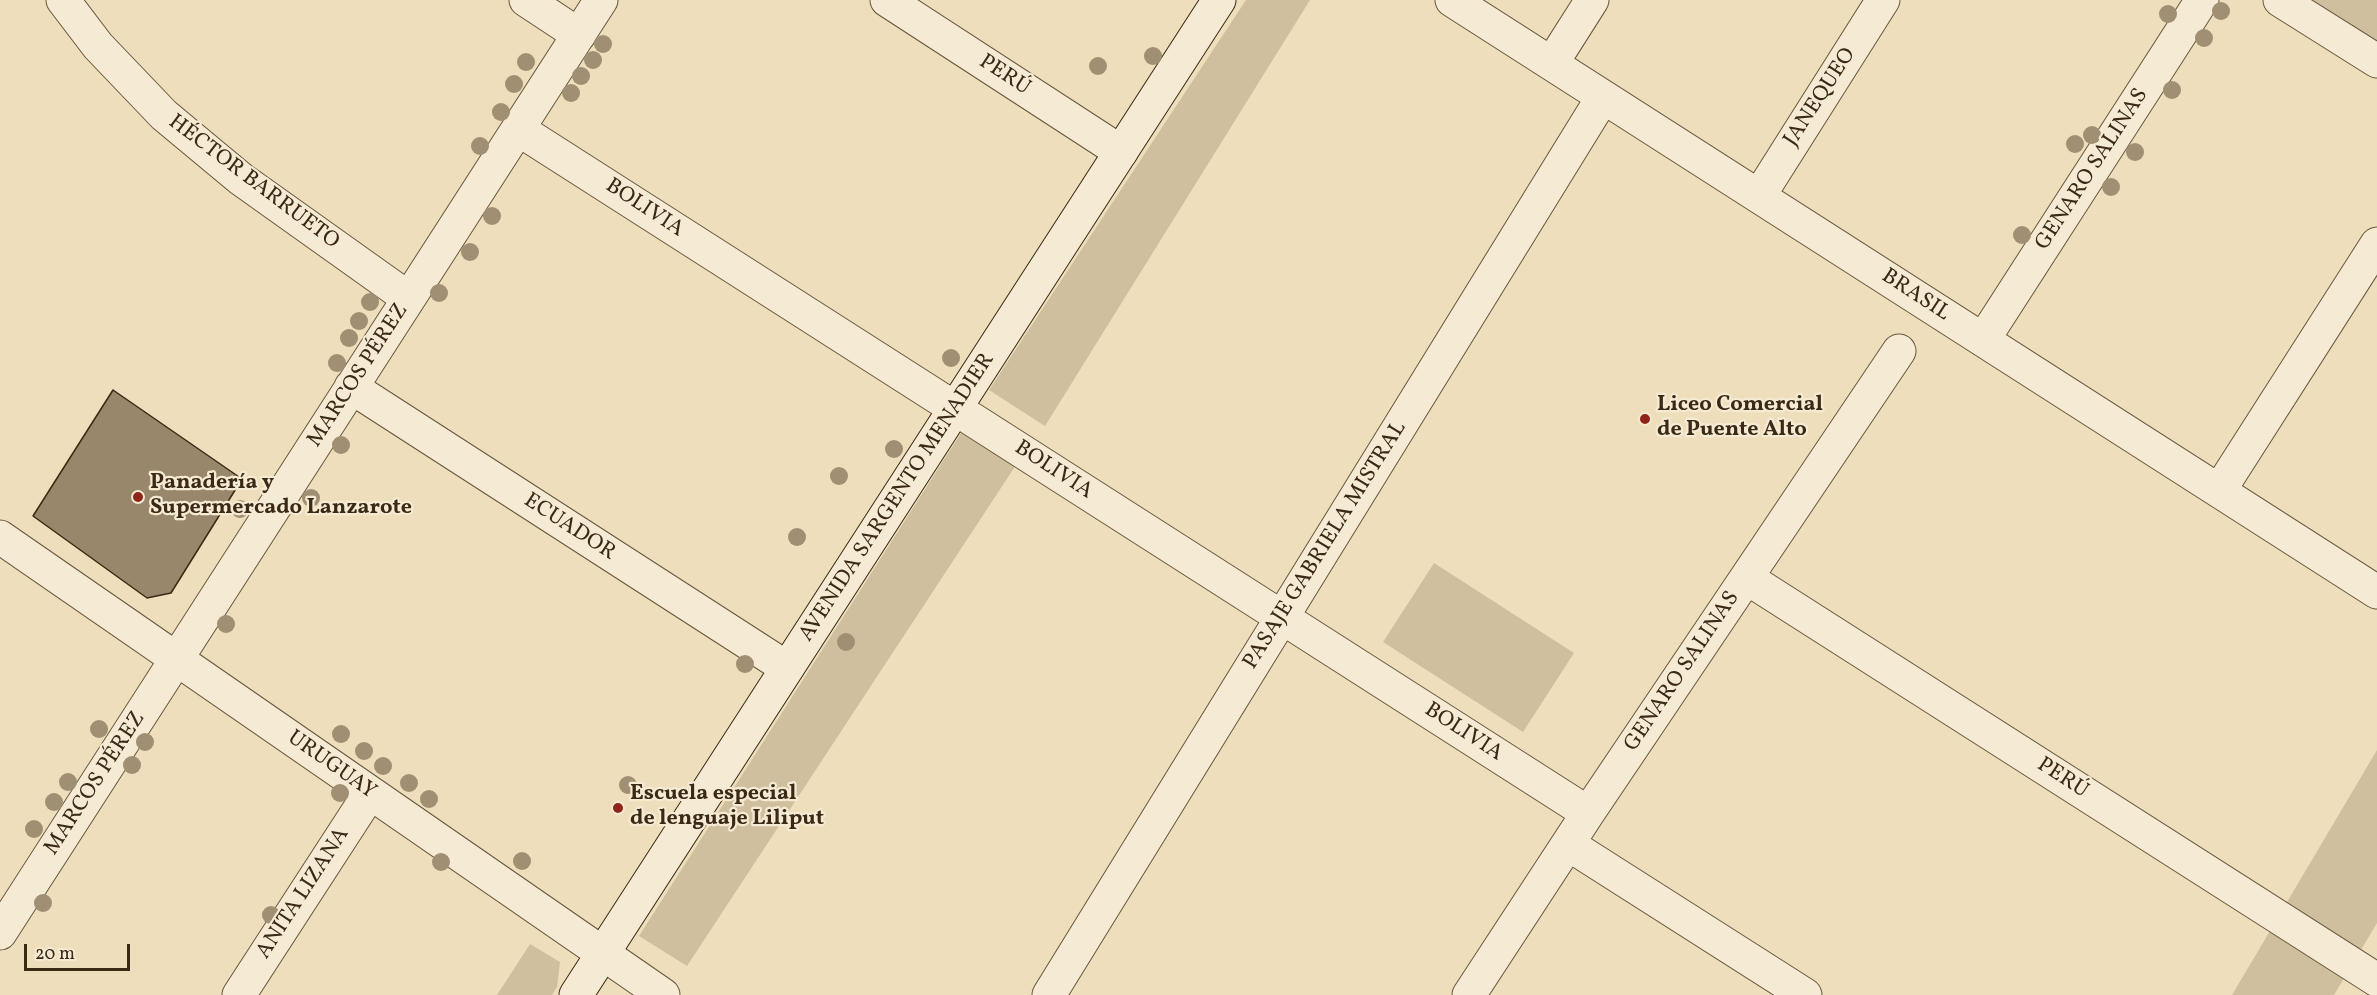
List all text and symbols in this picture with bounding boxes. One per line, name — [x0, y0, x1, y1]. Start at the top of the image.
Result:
street label: JANEQUEO — [1779, 44, 1863, 152]
street label: PERÚ — [973, 50, 1035, 102]
street label: GENARO SALINAS — [2031, 84, 2155, 256]
street label: HÉCTOR BARRUETO — [162, 110, 344, 256]
street label: BOLIVIA — [600, 174, 688, 244]
street label: BRASIL — [1876, 264, 1954, 328]
street label: MARCOS PÉREZ — [303, 299, 415, 453]
street label: AVENIDA SARGENTO MENADIER — [795, 349, 1001, 647]
place label: Liceo Comercial de Puente Alto — [1657, 393, 1823, 445]
marker: Liceo Comercial de Puente Alto — [1638, 412, 1652, 426]
street label: PASAJE GABRIELA MISTRAL — [1239, 417, 1413, 675]
street label: BOLIVIA — [1009, 436, 1097, 506]
place label: Panadería y Supermercado Lanzarote — [150, 471, 412, 522]
street label: ECUADOR — [518, 489, 620, 567]
marker: Panadería y Supermercado Lanzarote — [131, 490, 145, 504]
street label: GENARO SALINAS — [1620, 587, 1746, 757]
street label: BOLIVIA — [1419, 698, 1507, 768]
street label: MARCOS PÉREZ — [40, 707, 152, 861]
street label: URUGUAY — [281, 726, 381, 806]
street label: PERÚ — [2031, 753, 2093, 805]
place label: Escuela especial de lenguaje Liliput — [630, 782, 824, 834]
marker: Escuela especial de lenguaje Liliput — [611, 801, 625, 815]
street label: ANITA LIZANA — [252, 823, 356, 965]
scale bar — [27, 932, 134, 970]
text: 20 m — [35, 942, 75, 967]

